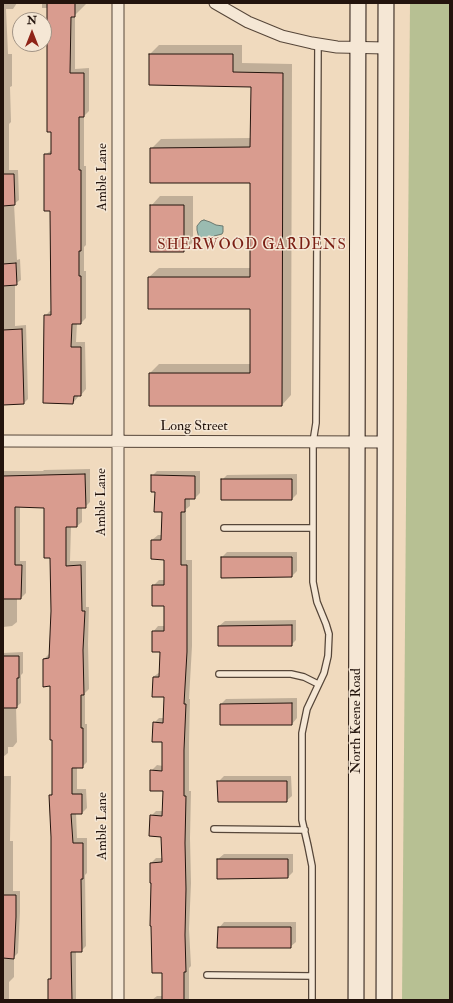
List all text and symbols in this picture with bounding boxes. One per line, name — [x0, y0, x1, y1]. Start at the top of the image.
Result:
north arrow — [12, 12, 52, 52]
text: N — [27, 14, 37, 27]
street label: Amble Lane — [95, 143, 111, 211]
district label: SHERWOOD GARDENS — [157, 237, 347, 255]
street label: Long Street — [160, 419, 228, 435]
street label: Amble Lane — [94, 468, 110, 536]
street label: North Keene Road — [349, 668, 365, 774]
street label: Amble Lane — [95, 792, 111, 860]

